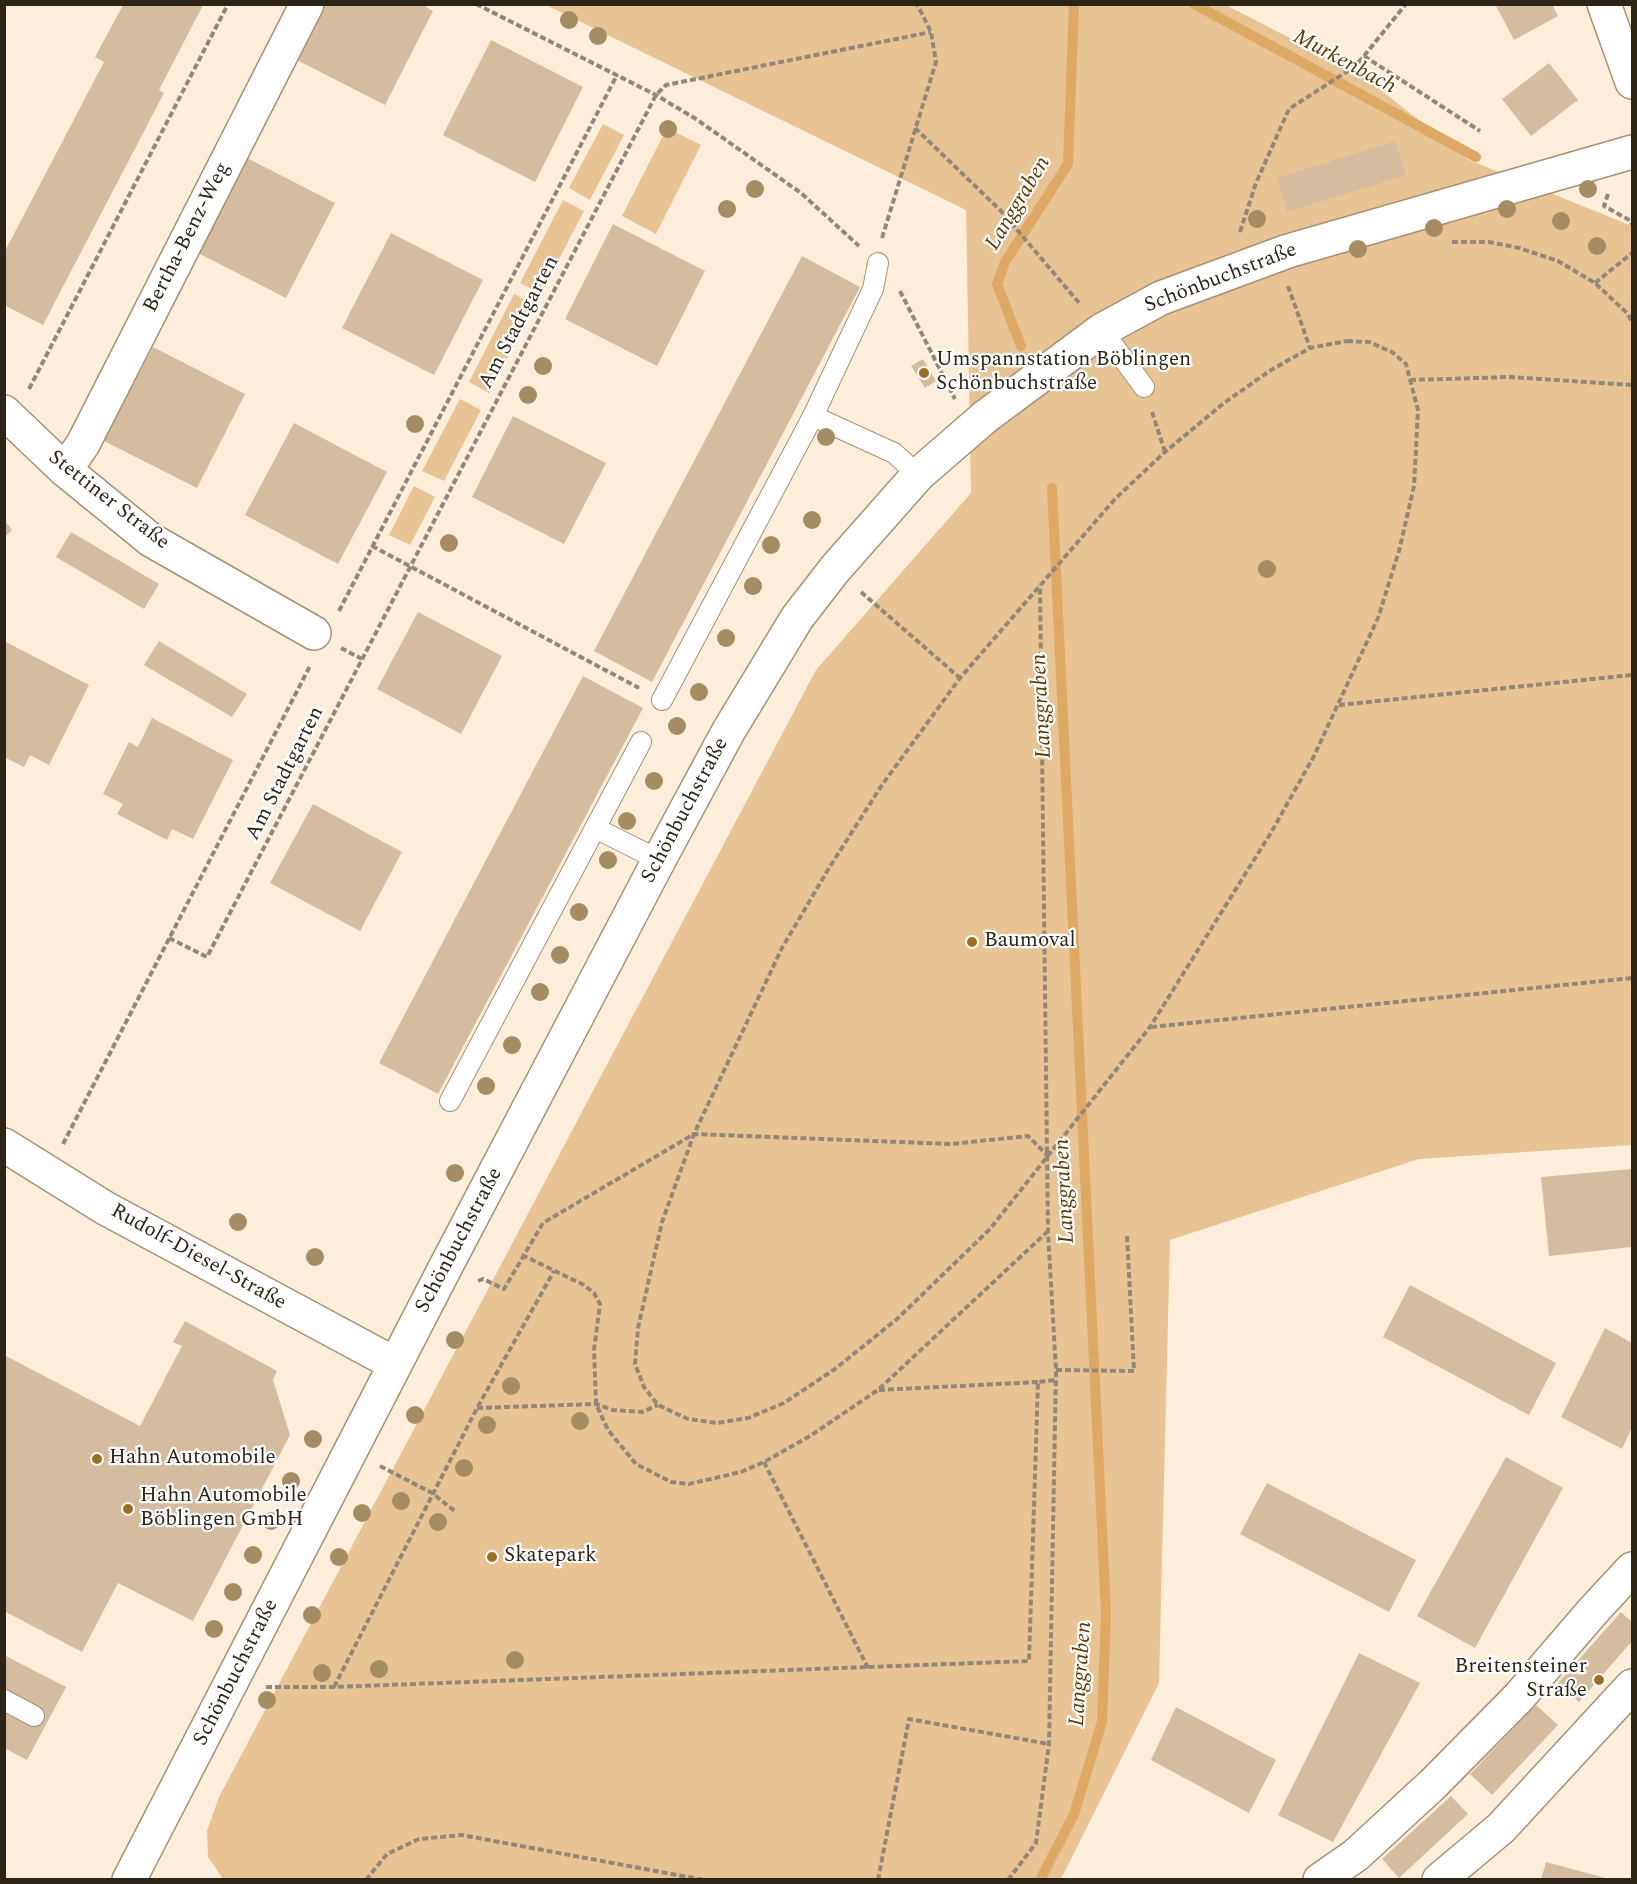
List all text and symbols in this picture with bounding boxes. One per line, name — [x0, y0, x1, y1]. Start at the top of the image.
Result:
water label: Murkenbach — [1288, 25, 1400, 101]
water label: Langgraben — [981, 152, 1057, 256]
street label: Bertha-Benz-Weg — [139, 159, 237, 317]
street label: Schönbuchstraße — [1141, 238, 1301, 320]
street label: Am Stadtgarten — [474, 252, 566, 394]
place label: Umspannstation Böblingen Schönbuchstraße — [936, 348, 1191, 398]
marker: Umspannstation Böblingen Schönbuchstraße — [917, 366, 931, 380]
street label: Stettiner Straße — [42, 446, 174, 556]
water label: Langgraben — [1027, 653, 1059, 759]
street label: Am Stadtgarten — [241, 703, 331, 845]
street label: Schönbuchstraße — [637, 734, 735, 888]
place label: Baumoval — [984, 929, 1076, 955]
marker: Baumoval — [965, 935, 979, 949]
water label: Langgraben — [1050, 1138, 1082, 1244]
street label: Schönbuchstraße — [411, 1164, 509, 1318]
street label: Rudolf-Diesel-Straße — [106, 1199, 290, 1317]
place label: Hahn Automobile — [109, 1446, 276, 1472]
marker: Hahn Automobile — [90, 1452, 104, 1466]
place label: Hahn Automobile Böblingen GmbH — [140, 1484, 307, 1534]
marker: Hahn Automobile Böblingen GmbH — [121, 1502, 135, 1516]
place label: Skatepark — [504, 1544, 597, 1570]
marker: Skatepark — [485, 1550, 499, 1564]
street label: Schönbuchstraße — [189, 1595, 285, 1751]
water label: Langgraben — [1065, 1621, 1099, 1727]
place label: Breitensteiner Straße — [1455, 1655, 1587, 1705]
marker: Breitensteiner Straße — [1592, 1673, 1606, 1687]

